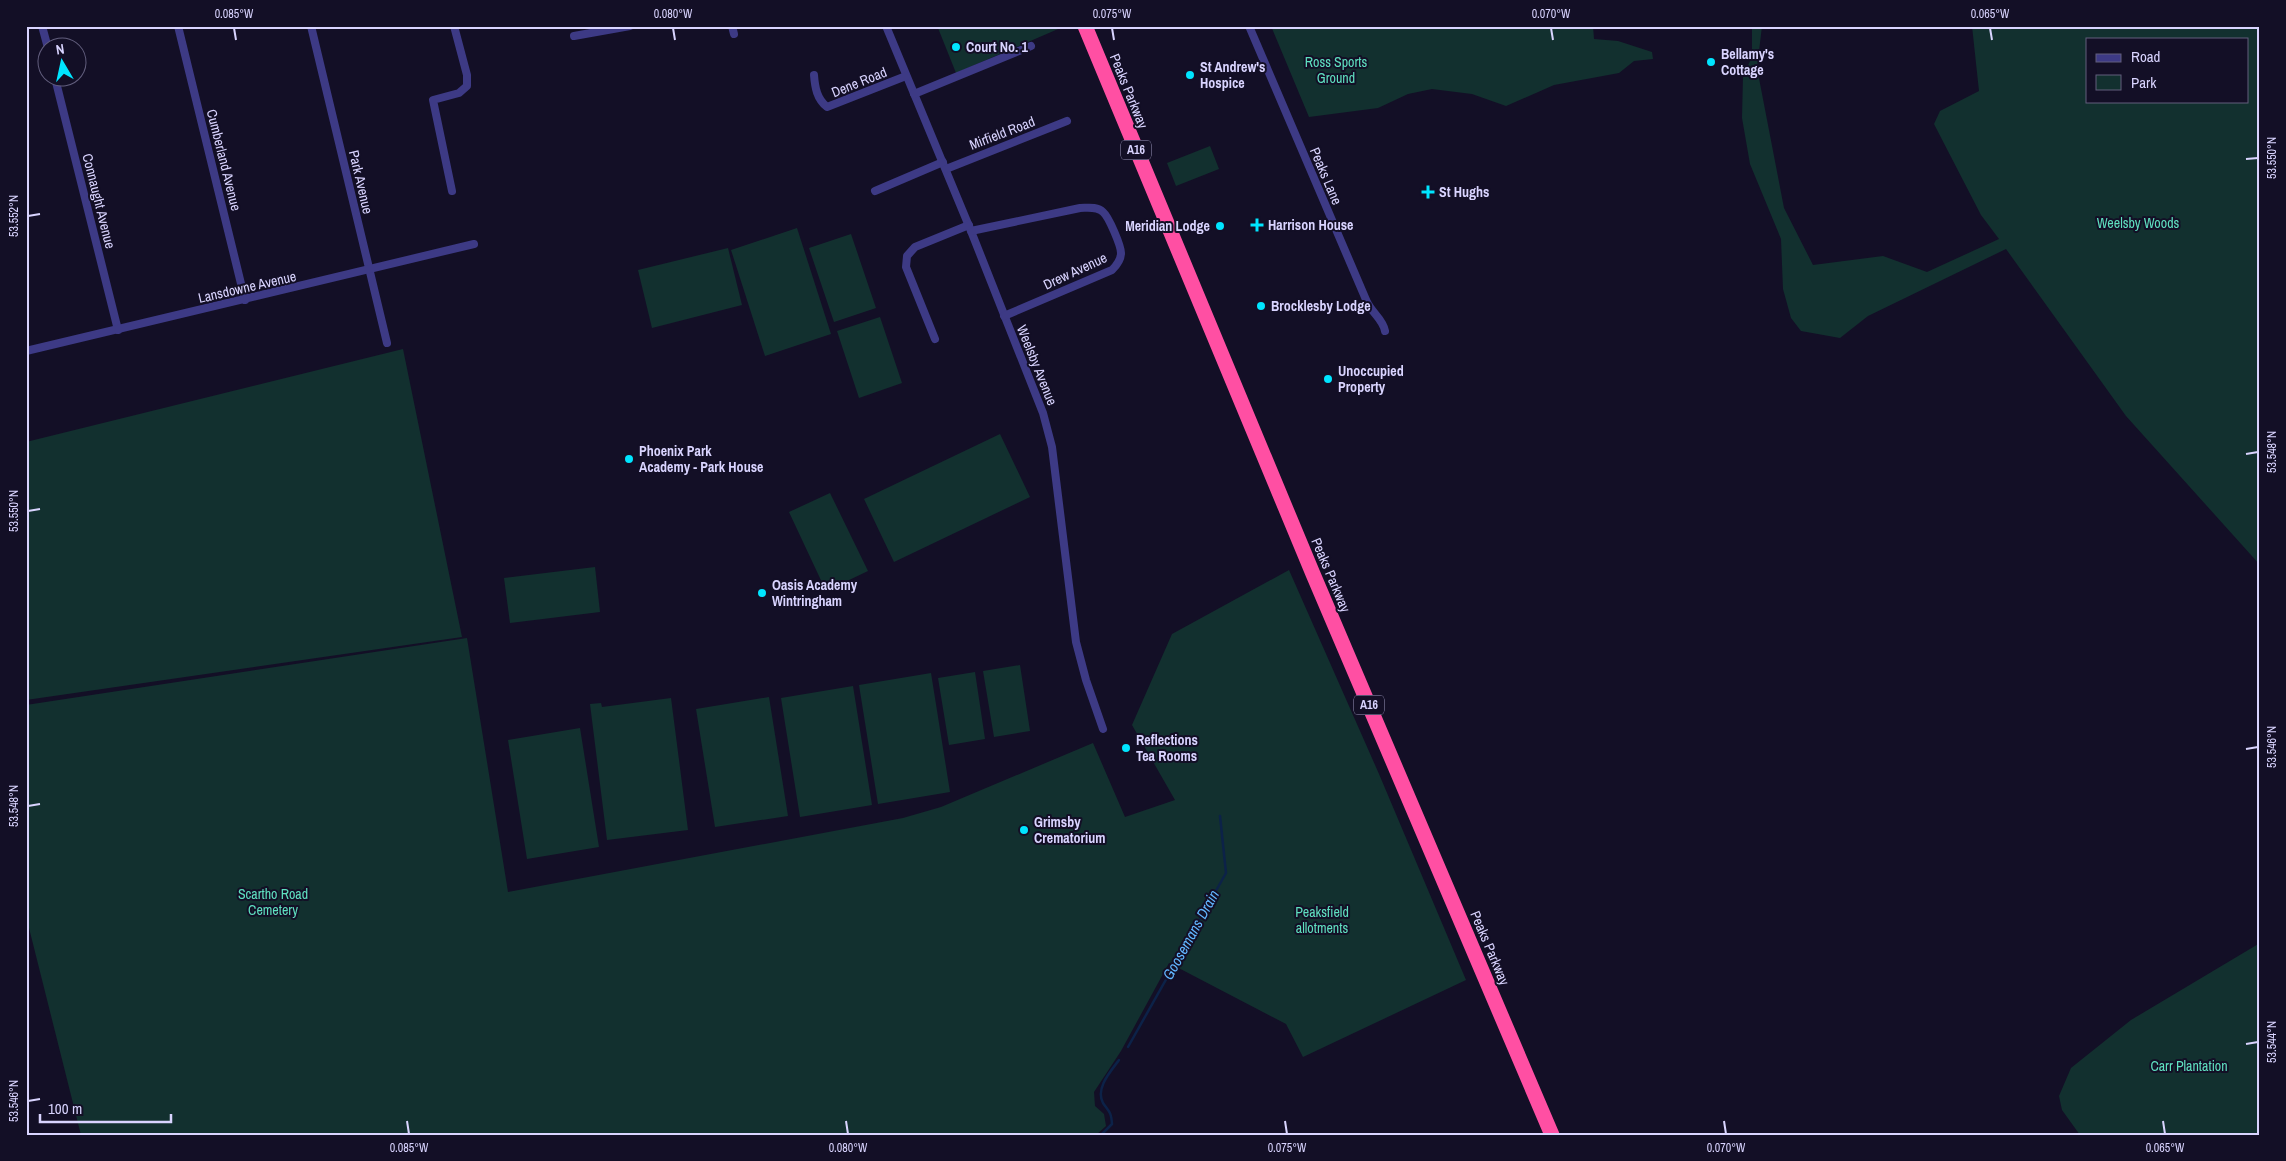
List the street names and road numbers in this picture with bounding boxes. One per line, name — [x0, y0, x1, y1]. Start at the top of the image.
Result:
street label: Peaks Parkway — [1106, 51, 1152, 131]
street label: Dene Road — [829, 63, 889, 101]
street label: Cumberland Avenue — [203, 107, 245, 213]
street label: Mirfield Road — [967, 112, 1037, 154]
road number: A16 — [1121, 140, 1151, 160]
street label: Peaks Lane — [1306, 145, 1346, 207]
street label: Park Avenue — [345, 148, 377, 216]
street label: Connaught Avenue — [78, 152, 120, 250]
street label: Drew Avenue — [1040, 248, 1110, 294]
street label: Lansdowne Avenue — [196, 267, 298, 307]
street label: Weelsby Avenue — [1013, 322, 1061, 408]
street label: Peaks Parkway — [1307, 535, 1355, 615]
road number: A16 — [1354, 696, 1384, 714]
street label: Peaks Parkway — [1466, 908, 1514, 988]

